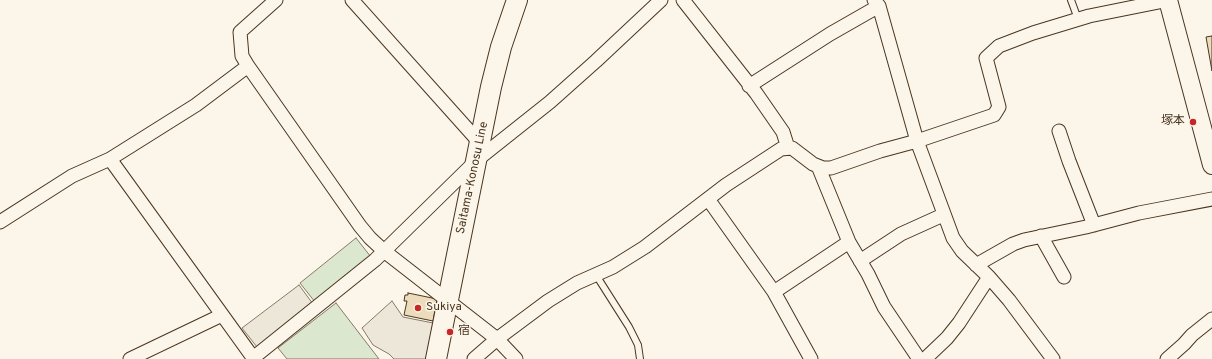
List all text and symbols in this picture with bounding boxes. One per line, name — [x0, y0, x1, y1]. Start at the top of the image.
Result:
place label: 塚本 — [1161, 115, 1185, 129]
marker: 塚本 — [1188, 117, 1198, 127]
street label: Saitama-Konosu Line — [454, 120, 492, 236]
place label: Sukiya — [426, 301, 462, 315]
marker: Sukiya — [413, 303, 423, 313]
place label: 宿 — [458, 325, 470, 339]
marker: 宿 — [445, 327, 455, 337]

